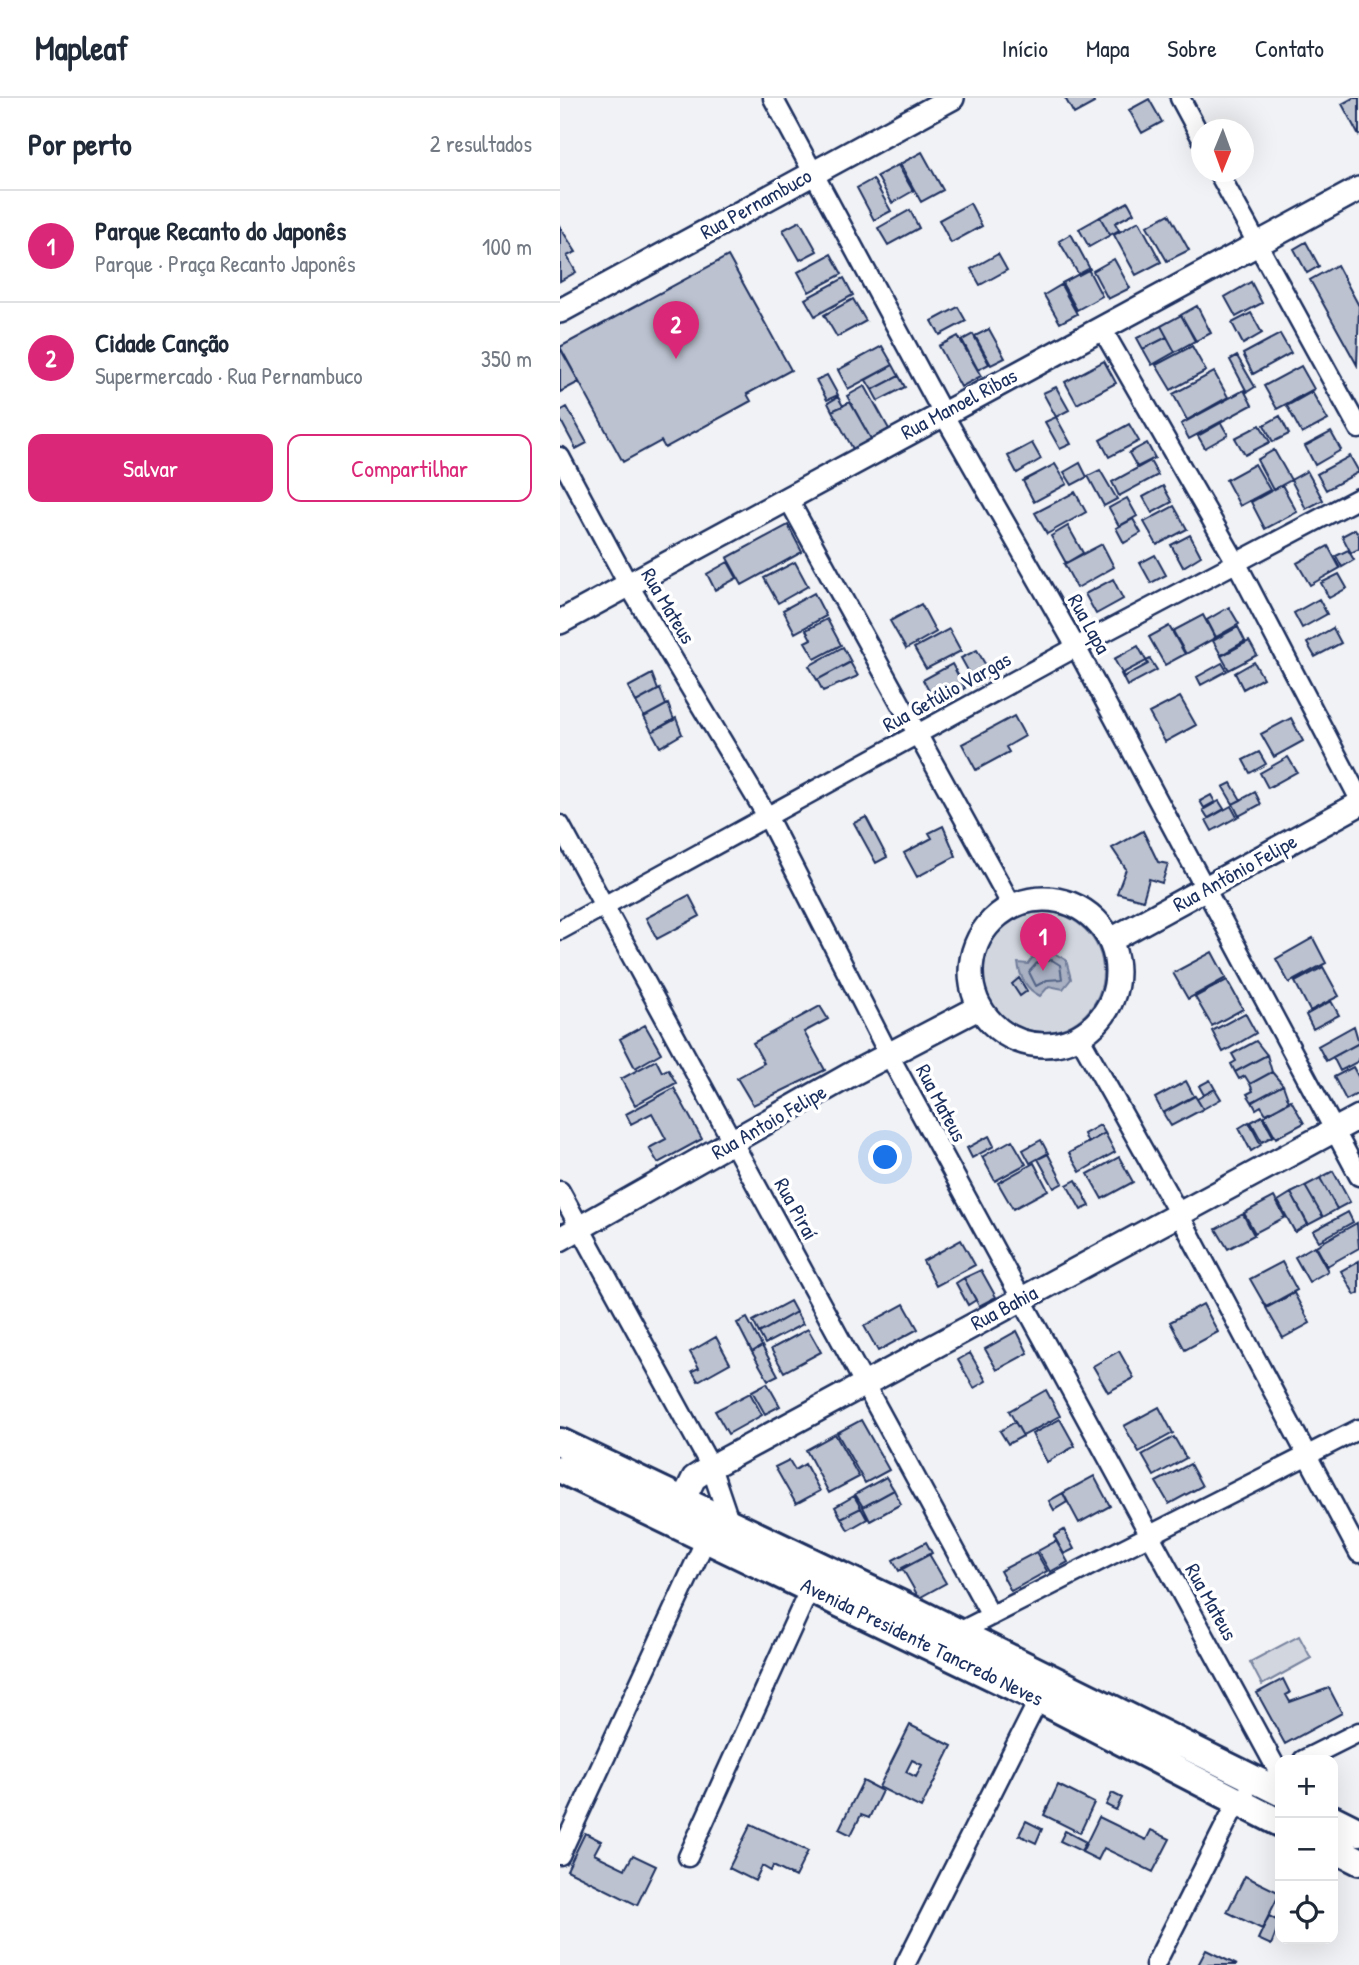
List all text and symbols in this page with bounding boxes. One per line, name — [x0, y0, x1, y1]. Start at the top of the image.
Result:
text: Mapleaf — [35, 26, 128, 70]
text: Início — [1002, 32, 1048, 64]
text: Mapa — [1086, 32, 1129, 64]
text: Sobre — [1167, 32, 1217, 64]
text: Contato — [1255, 32, 1324, 64]
north arrow — [1191, 119, 1254, 182]
text: Por perto — [28, 124, 132, 164]
text: 2 resultados — [430, 128, 532, 159]
street label: Rua Pernambuco — [695, 161, 817, 246]
text: Parque Recanto do Japonês — [95, 213, 346, 248]
text: 1 — [47, 231, 55, 262]
text: 100 m — [482, 231, 532, 262]
text: Parque · Praça Recanto Japonês — [95, 248, 356, 279]
pin: 2 — [653, 301, 699, 359]
text: Cidade Canção — [95, 325, 229, 360]
text: 2 — [46, 343, 56, 374]
text: 350 m — [481, 343, 532, 374]
text: Supermercado · Rua Pernambuco — [95, 360, 363, 391]
street label: Rua Manoel Ribas — [896, 361, 1022, 446]
button: Salvar — [28, 434, 273, 502]
button: Compartilhar — [287, 434, 532, 502]
street label: Rua Mateus — [634, 562, 702, 649]
street label: Rua Lapa — [1061, 589, 1118, 659]
street label: Rua Getúlio Vargas — [877, 644, 1016, 739]
street label: Rua Antônio Felipe — [1167, 826, 1302, 919]
pin: 1 — [1020, 913, 1066, 971]
street label: Rua Mateus — [909, 1059, 974, 1147]
street label: Rua Antoio Felipe — [706, 1077, 832, 1166]
your location — [868, 1140, 902, 1174]
street label: Rua Piraí — [768, 1173, 825, 1245]
street label: Rua Bahia — [965, 1278, 1042, 1337]
street label: Rua Mateus — [1178, 1558, 1244, 1645]
street label: Avenida Presidente Tancredo Neves — [796, 1570, 1048, 1713]
map controls — [1275, 1755, 1338, 1944]
button: + — [1275, 1755, 1338, 1818]
button: − — [1275, 1818, 1338, 1881]
button: locate — [1275, 1881, 1338, 1944]

